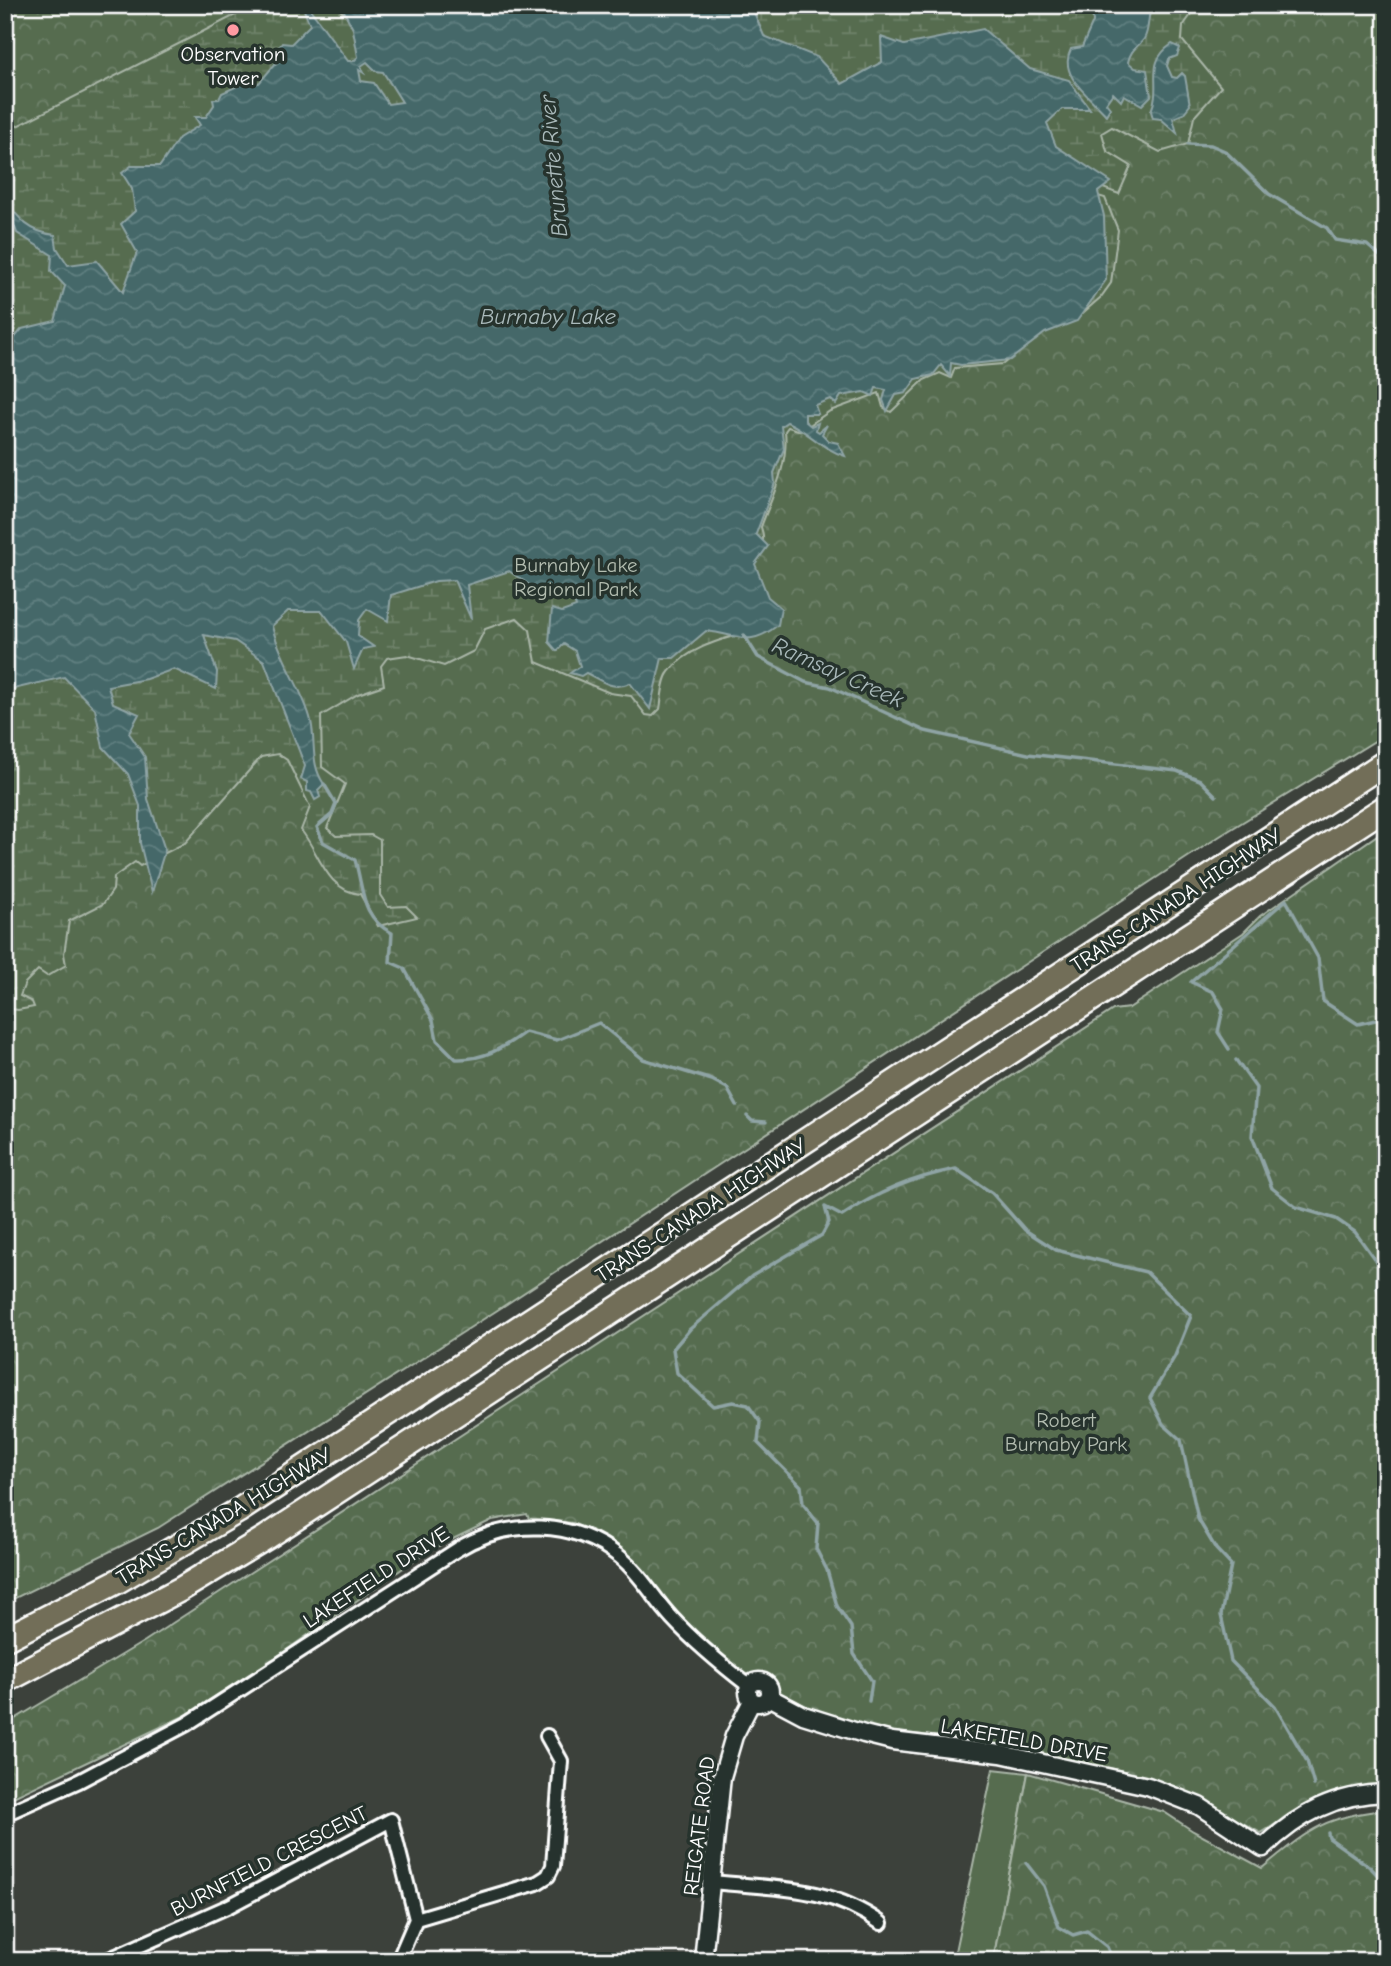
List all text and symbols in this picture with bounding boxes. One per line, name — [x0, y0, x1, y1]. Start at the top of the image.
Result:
marker: Observation Tower — [225, 22, 241, 38]
place label: Observation Tower — [181, 42, 285, 90]
water label: Brunette River — [534, 93, 573, 238]
water label: Burnaby Lake — [480, 303, 617, 330]
park label: Burnaby Lake Regional Park — [514, 553, 638, 601]
water label: Ramsay Creek — [768, 631, 908, 714]
street label: TRANS-CANADA HIGHWAY — [1066, 822, 1286, 977]
street label: TRANS-CANADA HIGHWAY — [591, 1132, 811, 1287]
park label: Robert Burnaby Park — [1005, 1408, 1127, 1456]
street label: TRANS-CANADA HIGHWAY — [112, 1442, 336, 1590]
street label: LAKEFIELD DRIVE — [299, 1521, 453, 1633]
street label: LAKEFIELD DRIVE — [939, 1714, 1109, 1766]
street label: REIGATE ROAD — [679, 1755, 719, 1897]
street label: BURNFIELD CRESCENT — [167, 1801, 371, 1921]

